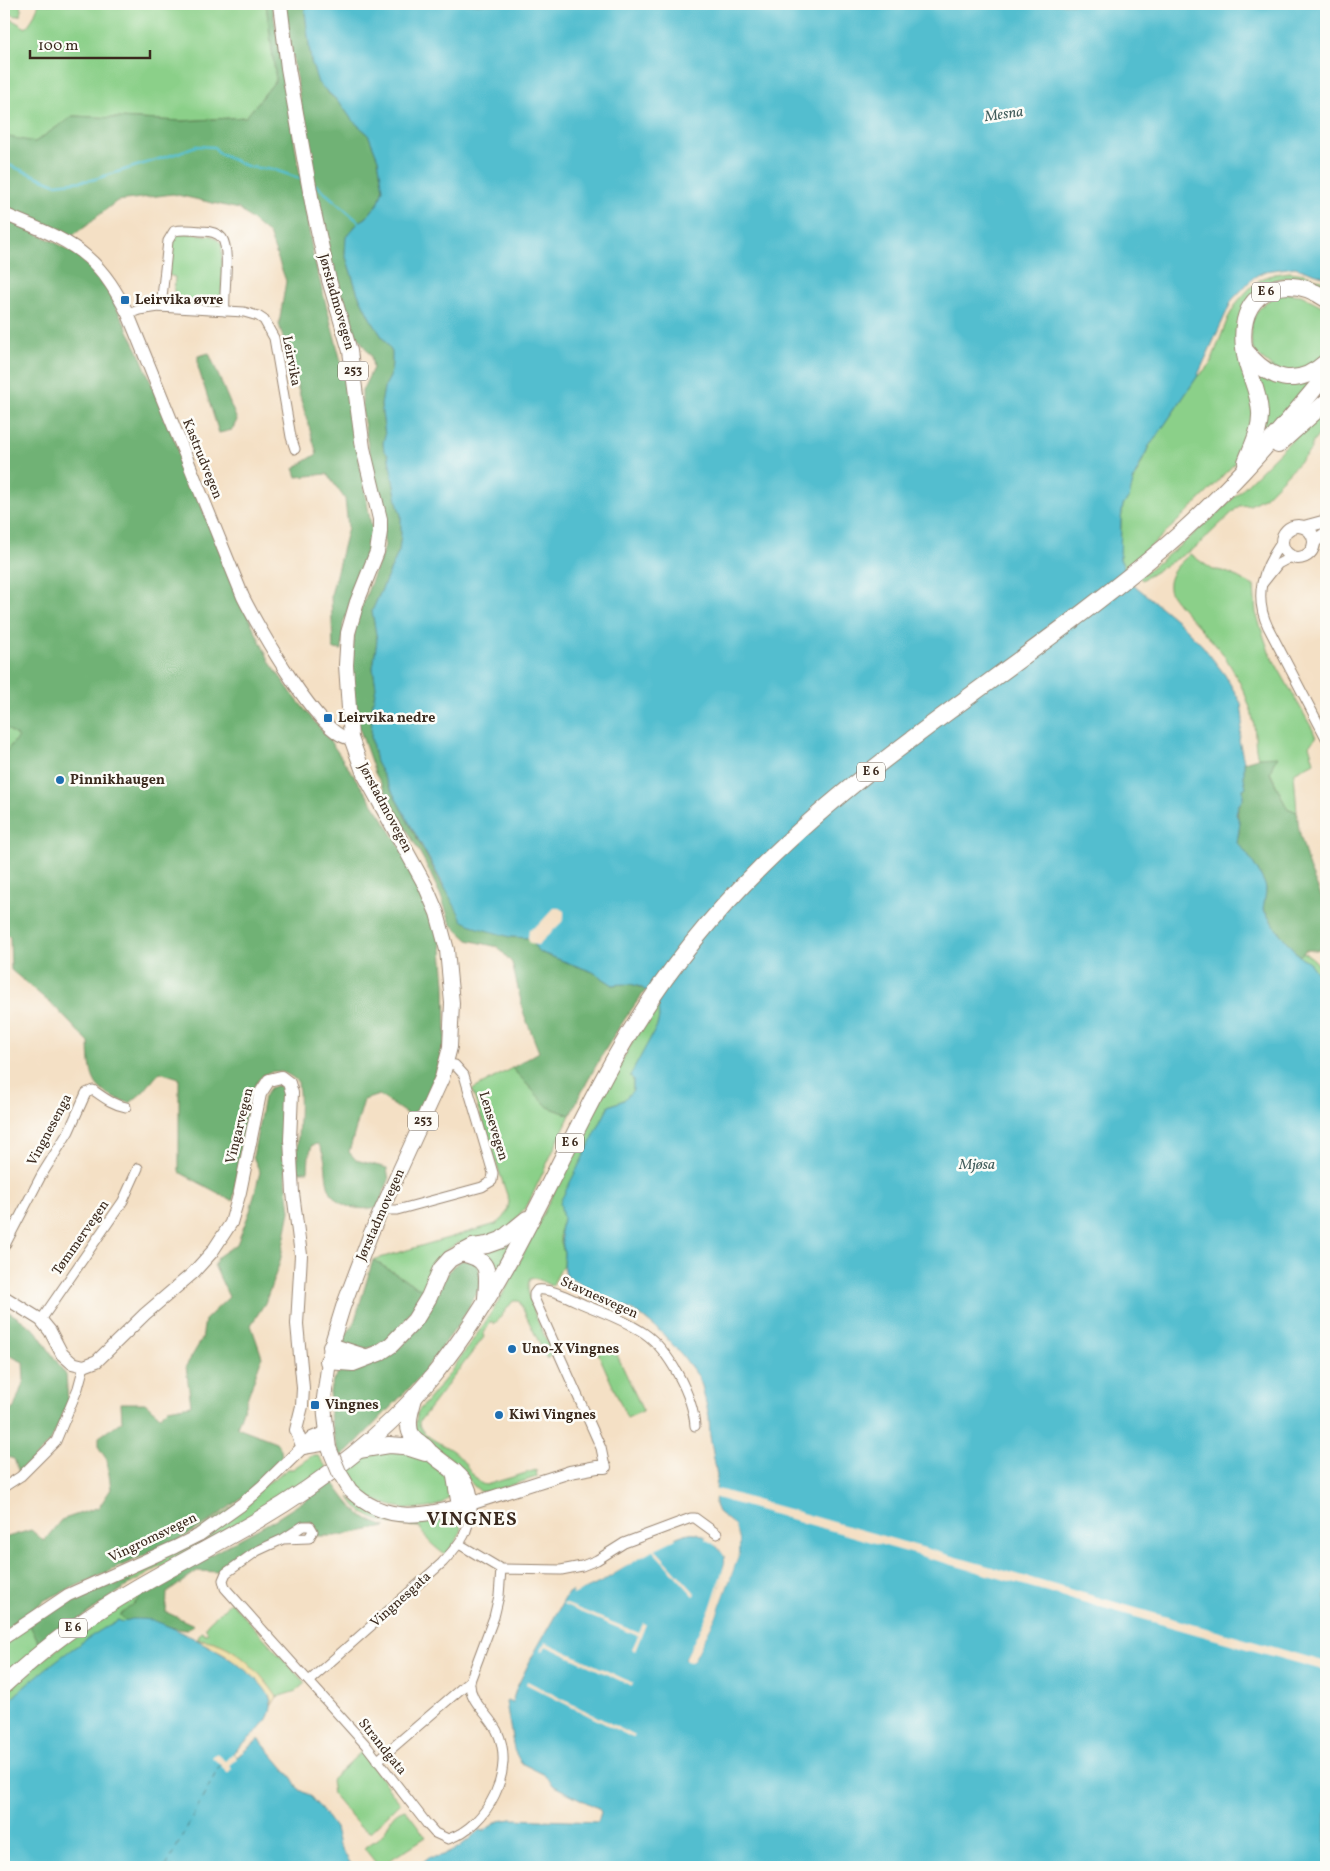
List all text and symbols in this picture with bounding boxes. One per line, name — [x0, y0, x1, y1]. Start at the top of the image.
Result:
scale bar — [30, 28, 150, 60]
text: 100 m — [38, 36, 78, 57]
water label: Mesna — [982, 102, 1025, 128]
street label: Jørstadmovegen — [313, 252, 359, 352]
road number: E 6 — [1252, 282, 1280, 302]
place label: Leirvika øvre — [135, 291, 223, 310]
marker: Leirvika øvre — [119, 294, 131, 306]
street label: Leirvika — [277, 334, 305, 388]
road number: 253 — [338, 362, 368, 381]
street label: Kastrudvegen — [177, 416, 227, 502]
place label: Leirvika nedre — [338, 709, 435, 728]
marker: Leirvika nedre — [322, 712, 334, 724]
street label: Jørstadmovegen — [353, 760, 417, 856]
road number: E 6 — [857, 762, 885, 782]
place label: Pinnikhaugen — [70, 771, 165, 790]
marker: Pinnikhaugen — [54, 774, 66, 786]
street label: Vingarvegen — [221, 1086, 259, 1166]
street label: Lensevegen — [473, 1089, 513, 1163]
street label: Vingnesenga — [23, 1091, 77, 1169]
road number: 253 — [408, 1112, 438, 1130]
road number: E 6 — [556, 1134, 584, 1152]
water label: Mjøsa — [958, 1155, 995, 1176]
street label: Jørstadmovegen — [352, 1166, 410, 1264]
street label: Tømmervegen — [48, 1197, 114, 1279]
street label: Stavnesvegen — [557, 1272, 641, 1324]
place label: Uno-X Vingnes — [522, 1340, 619, 1359]
marker: Uno-X Vingnes — [506, 1343, 518, 1355]
place label: Vingnes — [325, 1396, 379, 1415]
marker: Vingnes — [309, 1399, 321, 1411]
place label: Kiwi Vingnes — [509, 1406, 596, 1425]
marker: Kiwi Vingnes — [493, 1409, 505, 1421]
district label: VINGNES — [426, 1507, 518, 1533]
street label: Vingromsvegen — [106, 1508, 200, 1568]
street label: Vingnesgata — [367, 1568, 435, 1632]
road number: E 6 — [59, 1619, 87, 1638]
street label: Strandgata — [353, 1715, 411, 1779]

